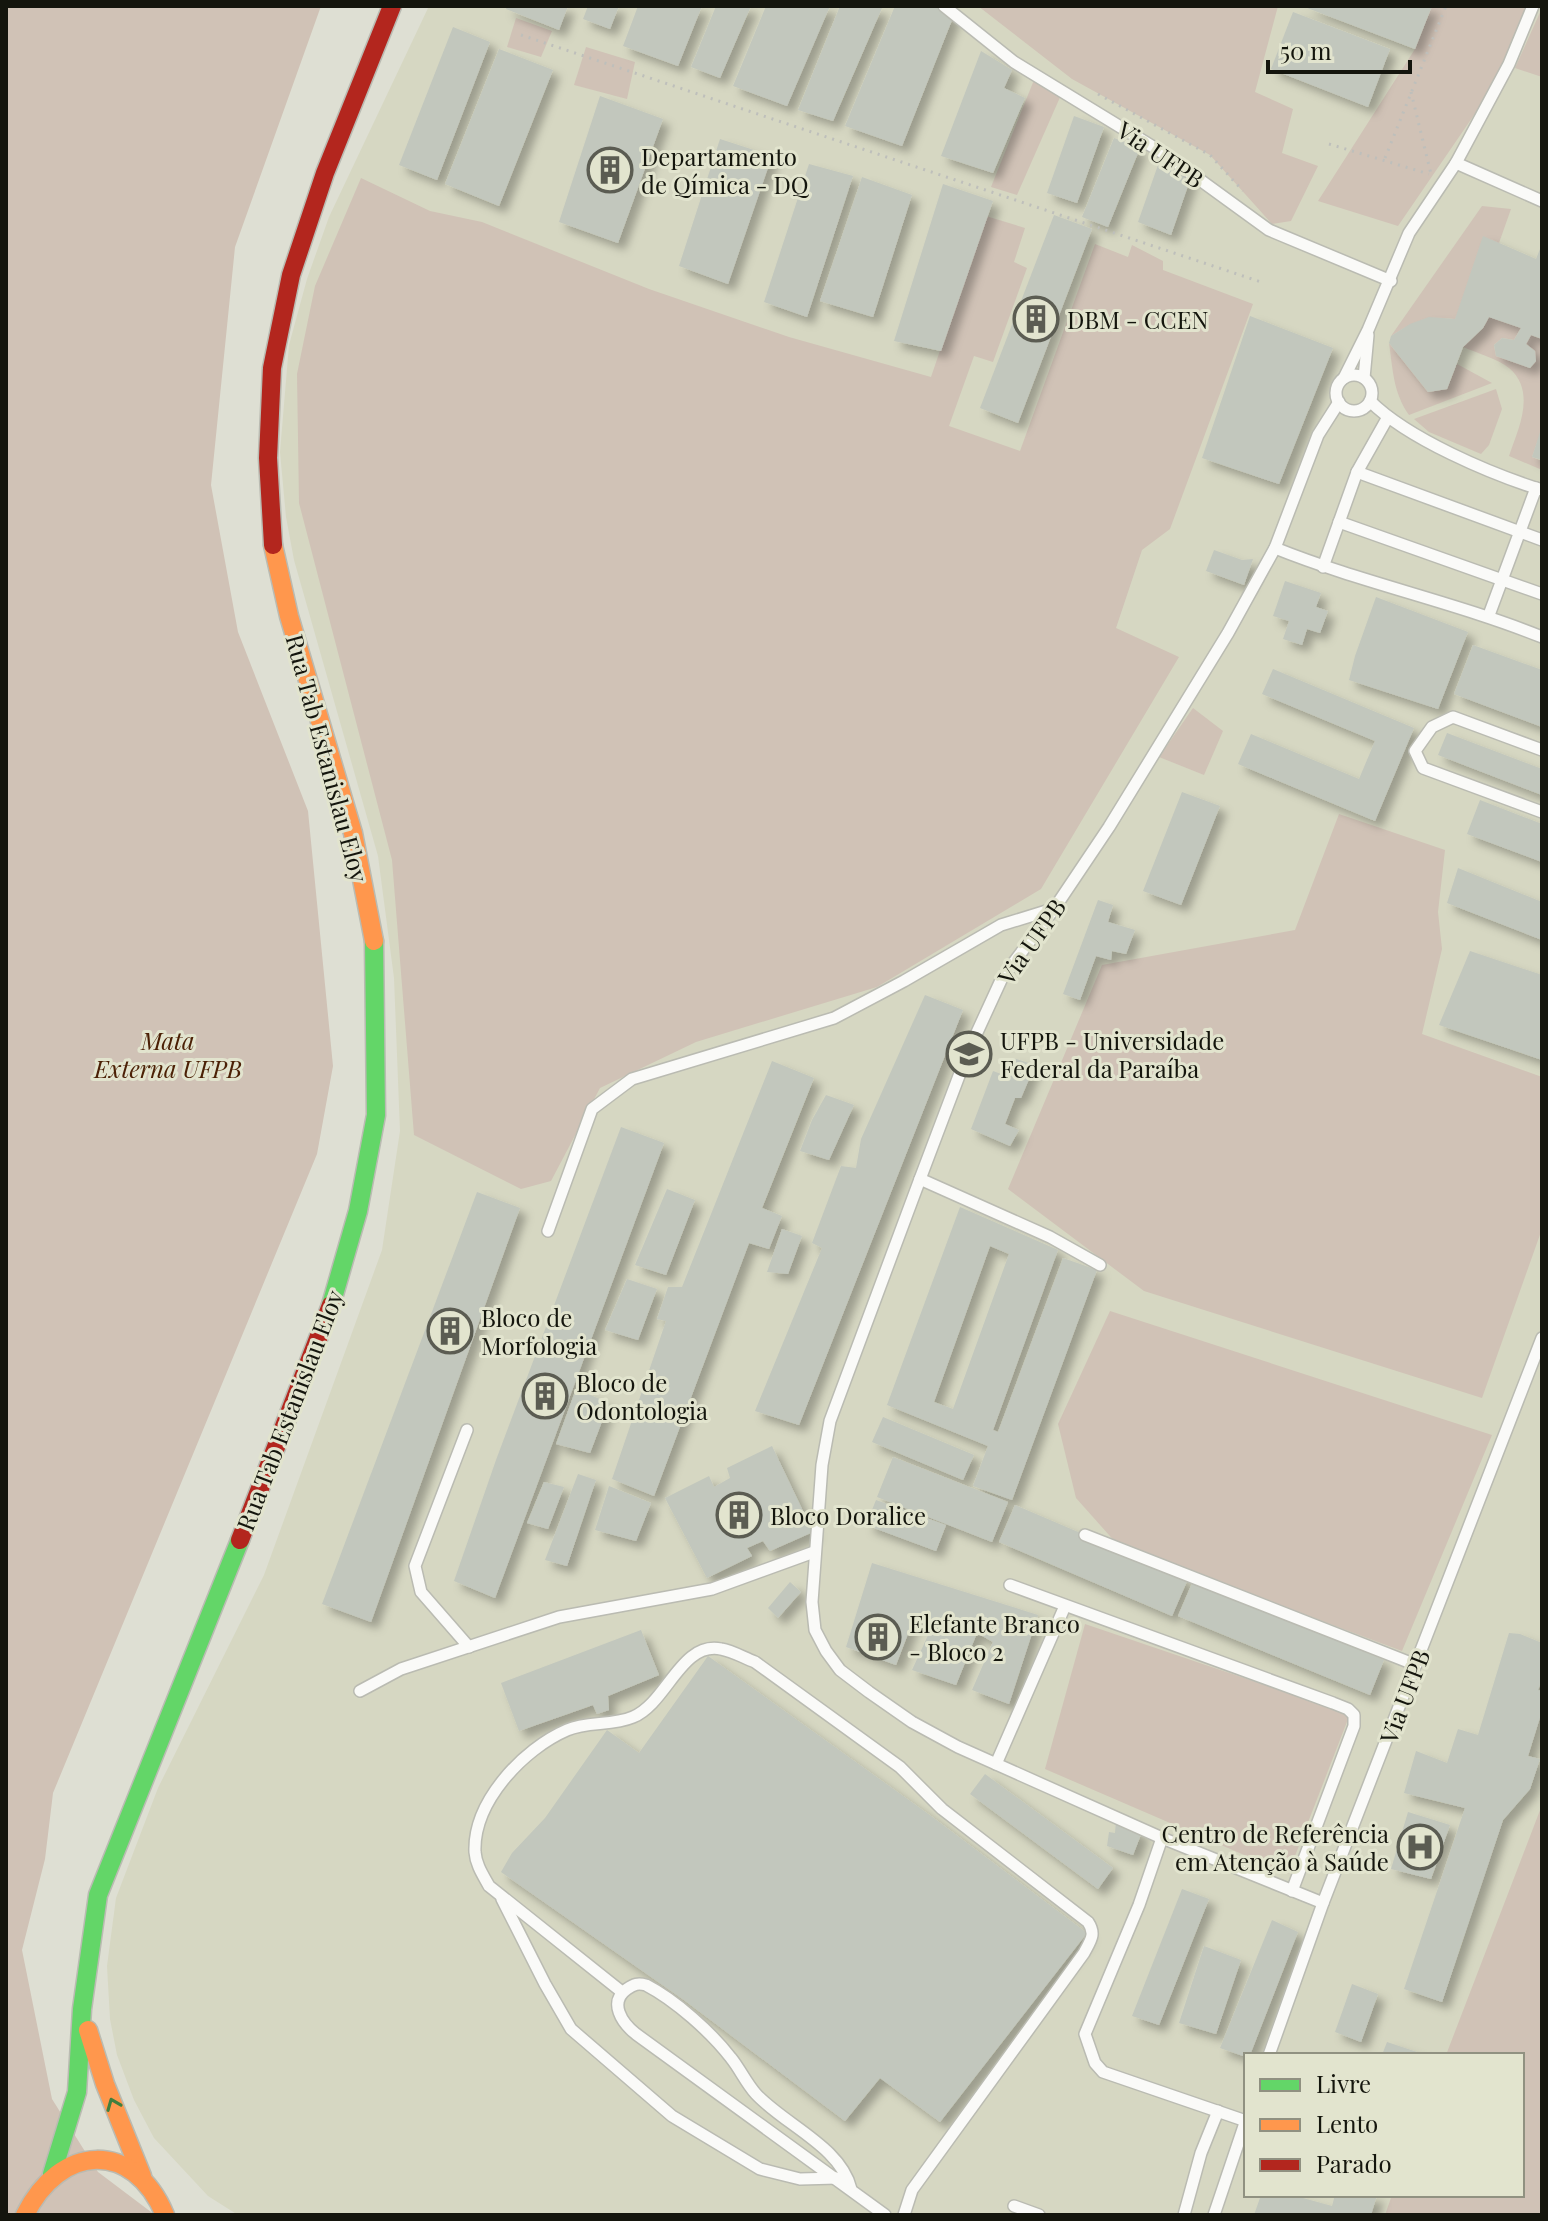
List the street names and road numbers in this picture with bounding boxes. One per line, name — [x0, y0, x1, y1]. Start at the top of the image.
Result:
street label: Via UFPB — [1111, 113, 1211, 195]
street label: Rua Tab Estanislau Eloy — [279, 630, 377, 886]
street label: Via UFPB — [989, 892, 1072, 991]
street label: Rua Tab Estanislau Eloy — [228, 1285, 350, 1535]
street label: Via UFPB — [1371, 1644, 1437, 1748]

